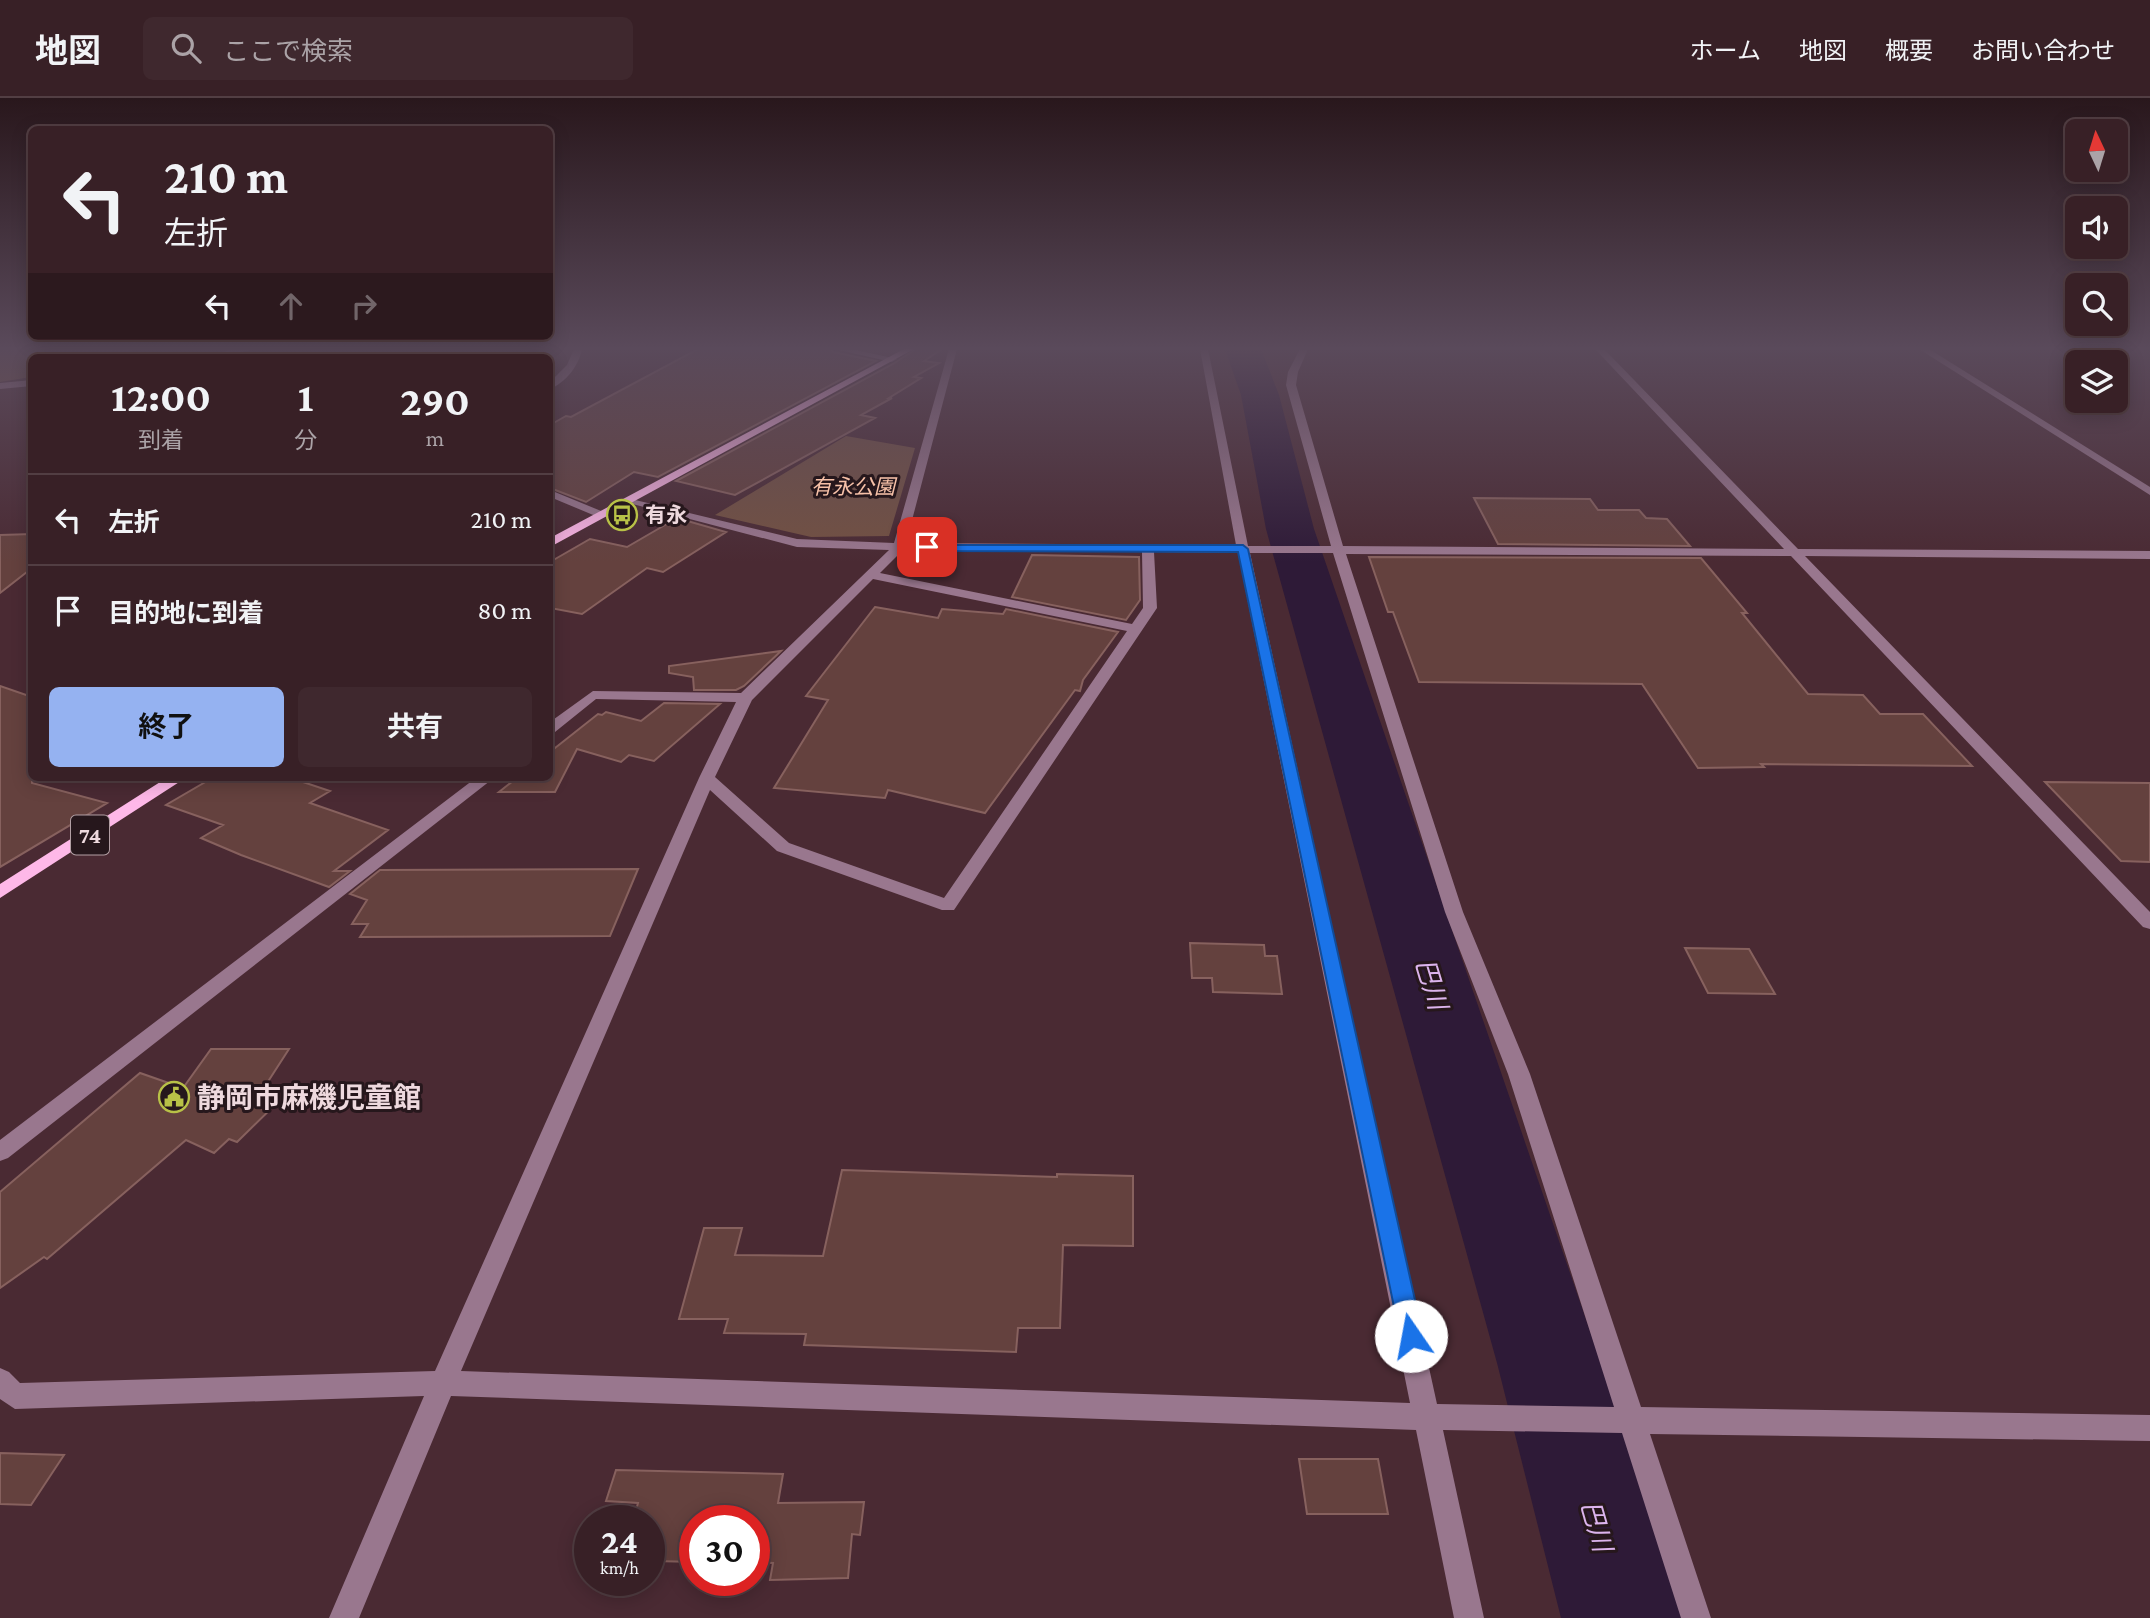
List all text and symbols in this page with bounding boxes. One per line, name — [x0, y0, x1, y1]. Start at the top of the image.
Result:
search box — [143, 17, 633, 80]
icon: search — [167, 29, 205, 67]
text: 地図 — [35, 32, 101, 69]
text: ここで検索 — [223, 37, 353, 66]
text: ホーム — [1690, 37, 1761, 64]
text: 地図 — [1799, 37, 1847, 64]
text: 概要 — [1885, 37, 1933, 64]
text: お問い合わせ — [1971, 37, 2115, 64]
north arrow — [2065, 119, 2128, 182]
map controls — [2065, 119, 2128, 413]
text: 210 m — [164, 149, 288, 204]
icon: left — [49, 154, 140, 245]
button: sound — [2065, 196, 2128, 259]
text: 左折 — [164, 215, 228, 251]
button: search — [2065, 273, 2128, 336]
icon: left — [199, 287, 237, 325]
icon: ahead — [272, 287, 310, 325]
icon: right — [345, 287, 383, 325]
button: layers — [2065, 350, 2128, 413]
text: 12:00 — [111, 373, 211, 420]
text: 1 — [298, 373, 313, 420]
text: 290 — [400, 377, 470, 424]
text: m — [426, 425, 444, 451]
text: 到着 — [138, 427, 184, 453]
text: 分 — [294, 427, 317, 453]
park label: 有永公園 — [811, 475, 898, 499]
bus stop icon: 有永 — [605, 498, 639, 532]
icon: left — [49, 501, 87, 539]
place label: 有永 — [645, 503, 687, 527]
text: 210 m — [471, 505, 532, 534]
text: 左折 — [108, 508, 160, 537]
pin — [897, 517, 957, 577]
icon: arrive — [908, 528, 946, 566]
icon: arrive — [49, 592, 87, 630]
text: 80 m — [478, 596, 532, 625]
text: 目的地に到着 — [108, 599, 264, 628]
button: 終了 — [49, 687, 284, 767]
button: 共有 — [298, 687, 532, 767]
road number: 74 — [71, 816, 109, 855]
water label: 巴川 — [1410, 955, 1453, 1016]
public building icon: 静岡市麻機児童館 — [157, 1080, 191, 1114]
place label: 静岡市麻機児童館 — [197, 1082, 421, 1113]
position arrow — [1374, 1299, 1448, 1373]
water label: 巴川 — [1575, 1497, 1618, 1558]
speed limit sign: 30 — [679, 1505, 770, 1596]
text: 24 — [601, 1522, 638, 1561]
text: km/h — [600, 1558, 639, 1578]

